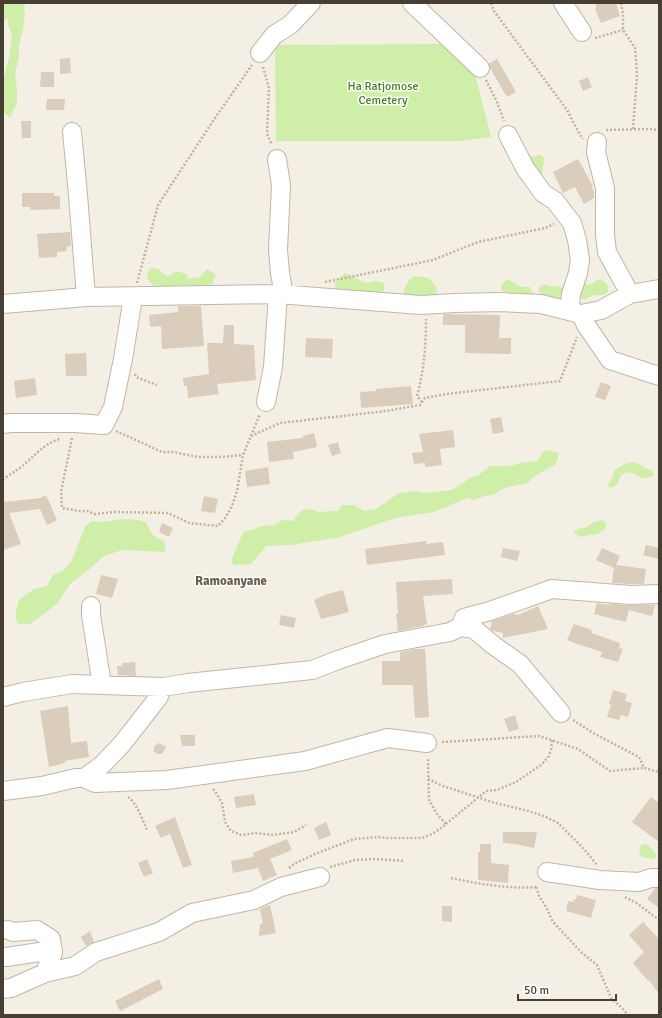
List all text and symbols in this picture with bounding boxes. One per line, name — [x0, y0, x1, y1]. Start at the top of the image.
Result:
park label: Ha Ratjomose Cemetery — [348, 79, 418, 108]
district label: Ramoanyane — [195, 573, 268, 589]
scale bar — [518, 976, 616, 1002]
text: 50 m — [524, 983, 549, 998]

